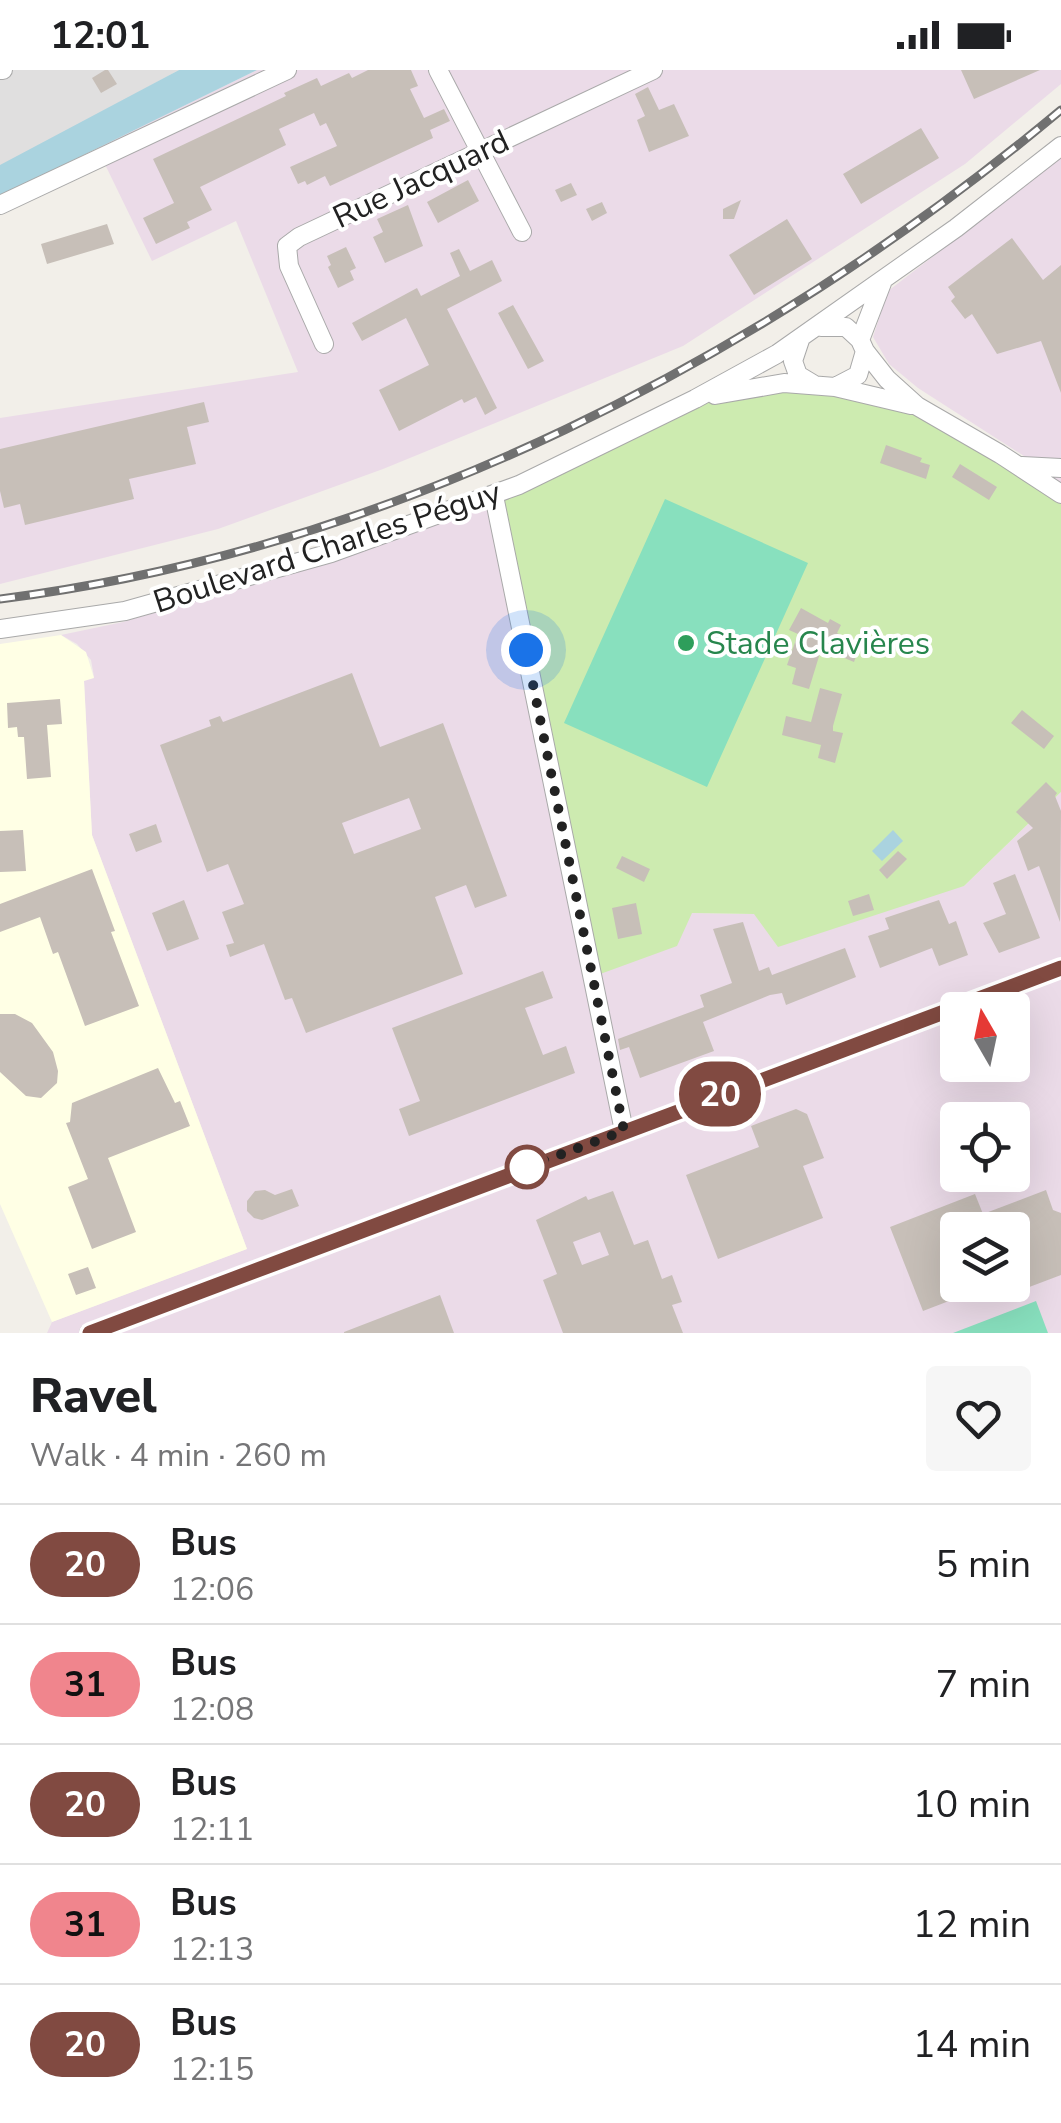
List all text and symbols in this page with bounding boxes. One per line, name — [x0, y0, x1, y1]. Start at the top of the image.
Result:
text: 12:01 — [50, 10, 151, 61]
street label: Rue Jacquard — [326, 119, 516, 239]
street label: Boulevard Charles Péguy — [148, 470, 507, 623]
place label: Stade Clavières — [706, 622, 930, 665]
your location — [501, 625, 551, 675]
marker: Stade Clavières — [675, 632, 697, 654]
north arrow — [940, 992, 1030, 1082]
map controls — [940, 992, 1030, 1302]
line badge: 20 — [675, 1062, 765, 1126]
text: 20 — [699, 1071, 741, 1118]
button: locate — [940, 1102, 1030, 1192]
unlabelled marker — [506, 1146, 548, 1188]
button: layers — [940, 1212, 1030, 1302]
text: Ravel — [30, 1363, 157, 1429]
button: heart — [926, 1366, 1031, 1471]
text: Walk · 4 min · 260 m — [30, 1434, 327, 1477]
text: Bus — [170, 1517, 237, 1568]
text: 5 min — [936, 1539, 1031, 1590]
text: 20 — [64, 1541, 106, 1588]
text: 12:06 — [170, 1568, 254, 1611]
text: Bus — [170, 1637, 237, 1688]
text: 7 min — [936, 1659, 1031, 1710]
text: 31 — [64, 1661, 106, 1708]
text: 12:08 — [170, 1688, 254, 1731]
text: Bus — [170, 1757, 237, 1808]
text: 10 min — [913, 1779, 1031, 1830]
text: 20 — [64, 1781, 106, 1828]
text: 12:11 — [170, 1808, 254, 1851]
text: Bus — [170, 1877, 237, 1928]
text: 12 min — [913, 1899, 1031, 1950]
text: 31 — [64, 1901, 106, 1948]
text: 12:13 — [170, 1928, 254, 1971]
text: Bus — [170, 1997, 237, 2048]
text: 14 min — [913, 2019, 1031, 2070]
text: 20 — [64, 2021, 106, 2068]
text: 12:15 — [170, 2048, 254, 2091]

